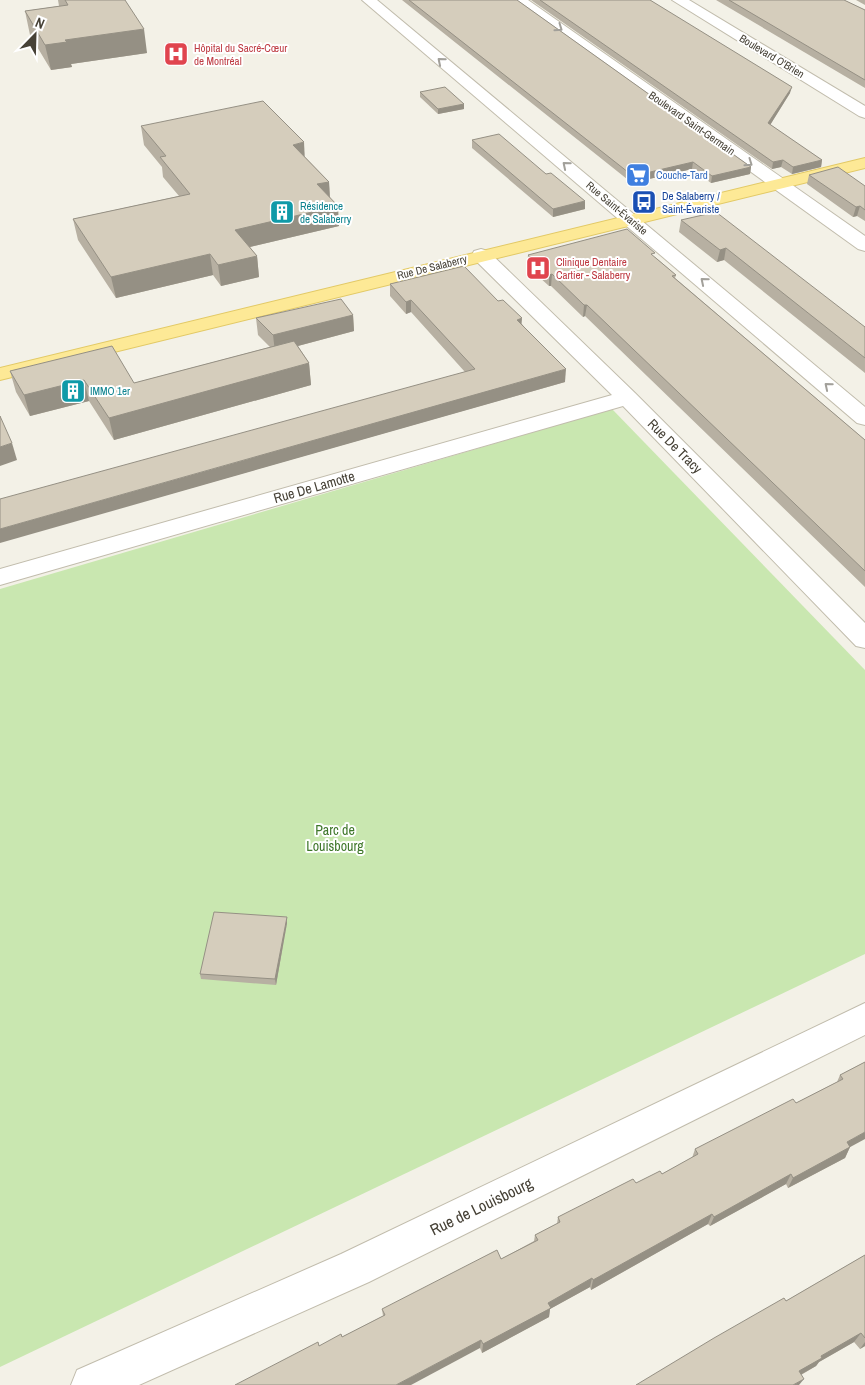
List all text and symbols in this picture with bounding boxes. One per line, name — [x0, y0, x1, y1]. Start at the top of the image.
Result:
north arrow — [10, 10, 60, 60]
text: N — [33, 13, 47, 33]
one-way arrow — [553, 22, 563, 31]
street label: Boulevard O'Brien — [737, 31, 807, 81]
hospital icon: Hôpital du Sacré-Cœur de Montréal — [163, 41, 189, 67]
place label: Hôpital du Sacré-Cœur de Montréal — [194, 41, 287, 68]
one-way arrow — [438, 58, 447, 67]
street label: Boulevard Saint-Germain — [646, 88, 738, 158]
one-way arrow — [743, 157, 752, 166]
supermarket icon: Couche-Tard — [625, 162, 651, 188]
one-way arrow — [563, 163, 572, 171]
place label: Couche-Tard — [656, 168, 708, 182]
street label: Rue Saint-Évariste — [583, 178, 651, 238]
bus stop icon: De Salaberry / Saint-Évariste — [631, 189, 657, 215]
place label: De Salaberry / Saint-Évariste — [662, 189, 720, 216]
building icon: Résidence de Salaberry — [269, 199, 295, 225]
place label: Résidence de Salaberry — [300, 199, 352, 226]
street label: Rue De Salaberry — [396, 251, 469, 282]
hospital icon: Clinique Dentaire Cartier - Salaberry — [525, 255, 551, 281]
place label: Clinique Dentaire Cartier - Salaberry — [556, 255, 631, 282]
one-way arrow — [700, 278, 709, 287]
building icon: IMMO 1er — [60, 378, 86, 404]
one-way arrow — [824, 383, 833, 392]
place label: IMMO 1er — [90, 384, 130, 398]
street label: Rue De Tracy — [644, 415, 706, 477]
street label: Rue De Lamotte — [271, 467, 357, 507]
park label: Parc de Louisbourg — [306, 821, 364, 855]
street label: Rue de Louisbourg — [426, 1171, 537, 1240]

